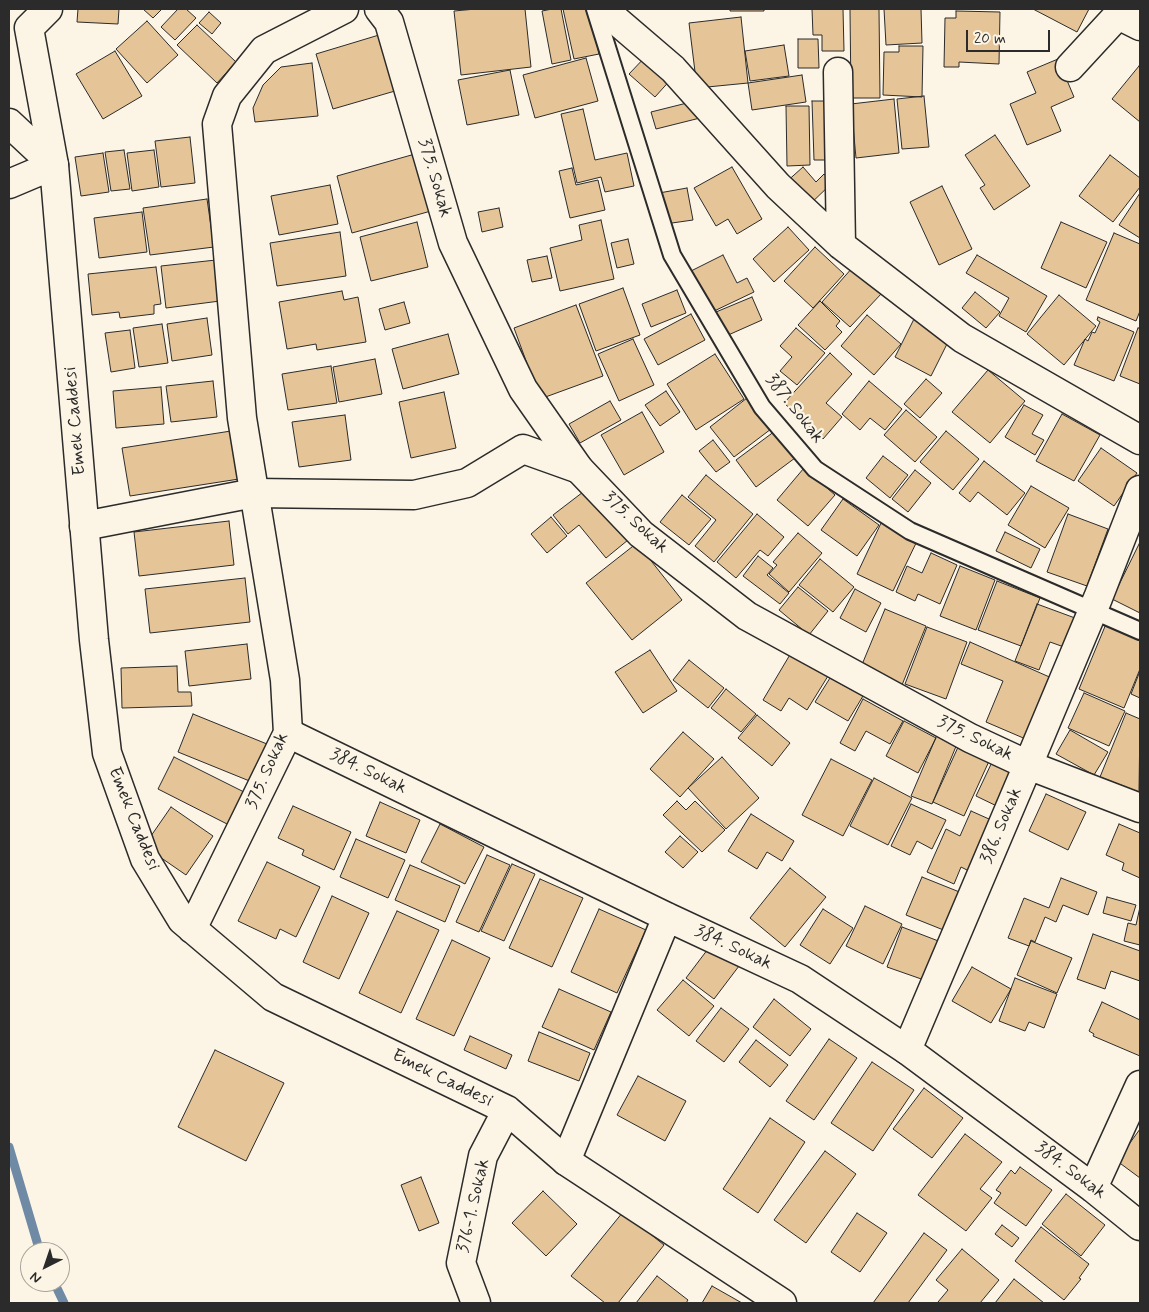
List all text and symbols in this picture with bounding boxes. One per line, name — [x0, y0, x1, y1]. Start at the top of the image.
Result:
scale bar — [969, 20, 1053, 52]
text: 20 m — [974, 29, 1006, 49]
street label: 375. Sokak — [412, 136, 456, 220]
street label: Emek Caddesi — [60, 366, 92, 476]
street label: 387. Sokak — [760, 370, 828, 448]
street label: 375. Sokak — [598, 487, 672, 559]
street label: 375. Sokak — [934, 711, 1016, 767]
street label: 375. Sokak — [242, 729, 294, 813]
street label: 384. Sokak — [326, 744, 410, 800]
street label: Emek Caddesi — [103, 764, 163, 874]
street label: 386. Sokak — [976, 785, 1028, 867]
street label: 384. Sokak — [691, 921, 775, 975]
street label: Emek Caddesi — [388, 1045, 496, 1113]
street label: 384. Sokak — [1030, 1137, 1110, 1205]
street label: 376-1. Sokak — [453, 1157, 495, 1255]
north arrow — [20, 1242, 70, 1292]
text: N — [26, 1268, 45, 1287]

